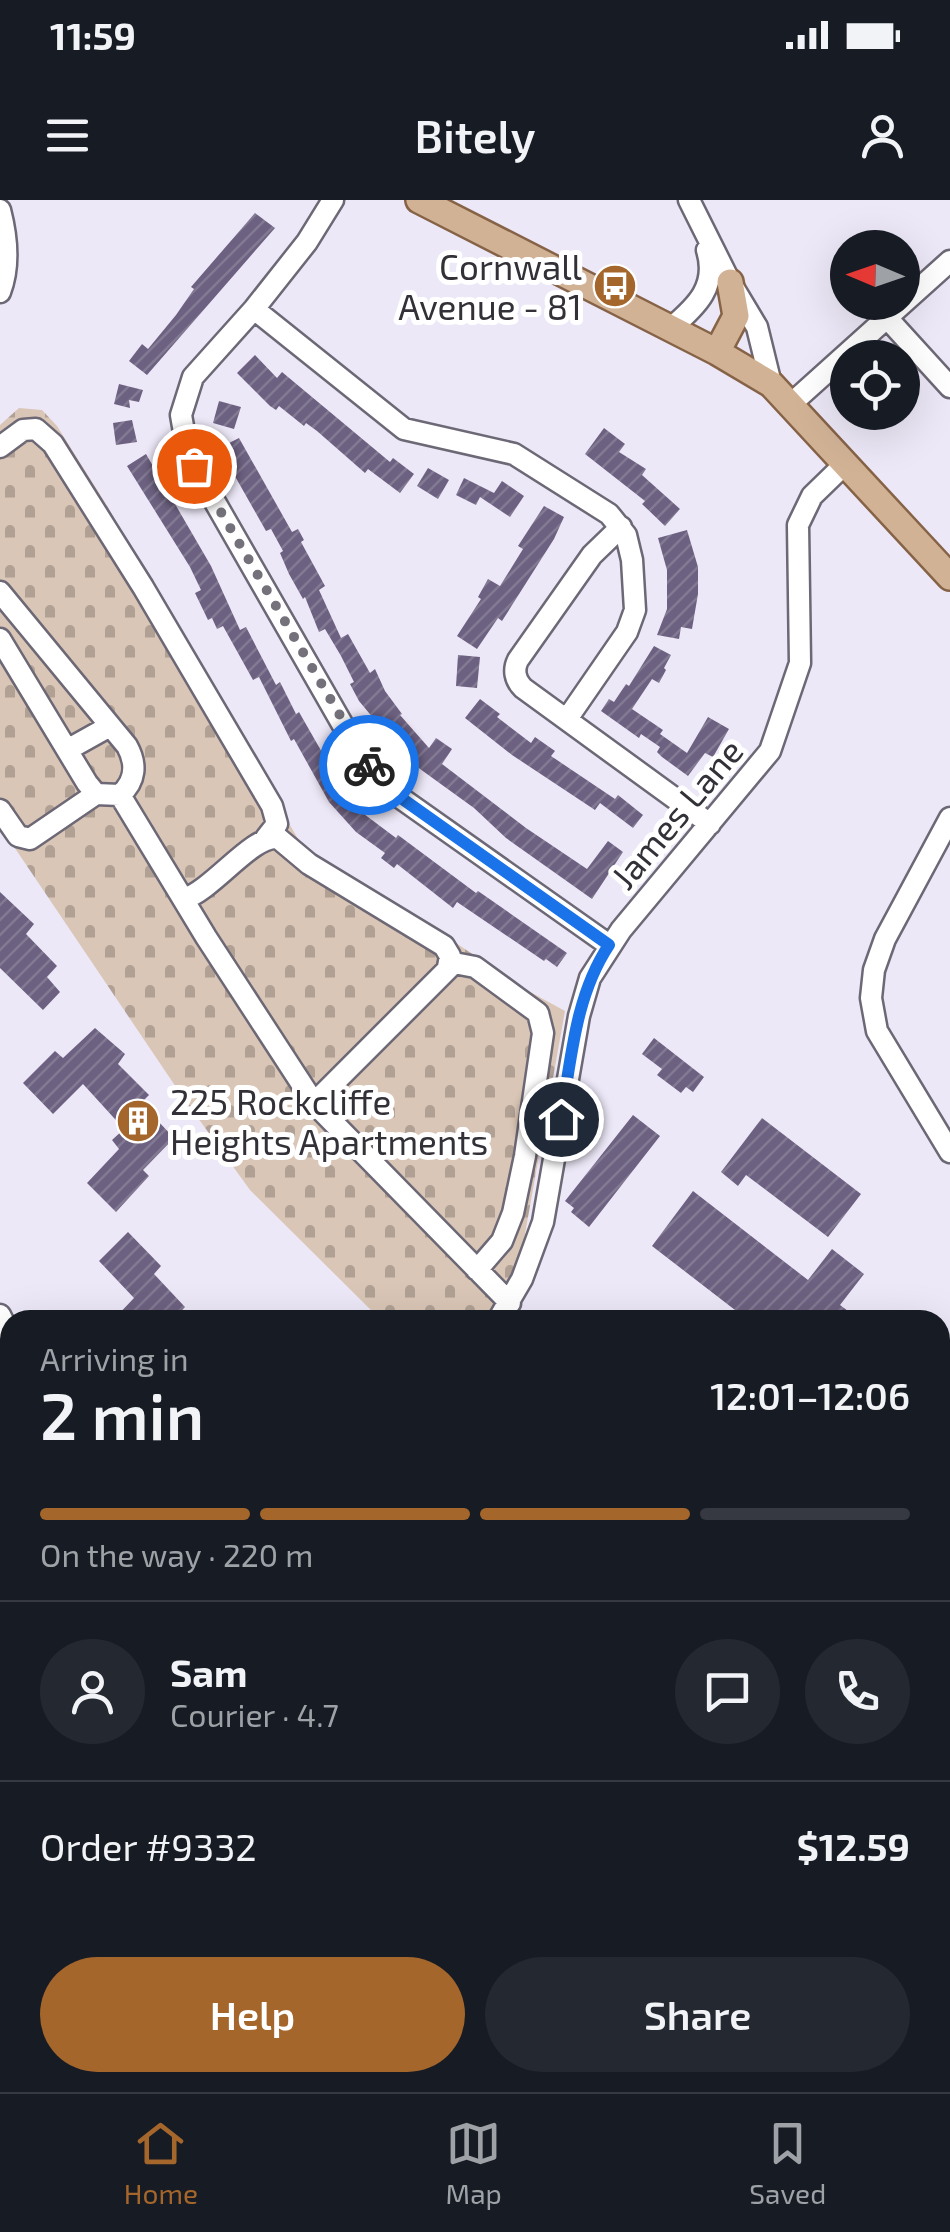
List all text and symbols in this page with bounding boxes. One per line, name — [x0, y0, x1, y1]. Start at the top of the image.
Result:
text: 11:59 — [50, 12, 136, 58]
icon: menu — [40, 108, 95, 163]
text: Bitely — [415, 108, 535, 162]
icon: person — [855, 108, 910, 163]
north arrow — [830, 230, 920, 320]
map controls — [830, 230, 920, 430]
place label: Cornwall Avenue - 81 — [398, 245, 583, 327]
bus stop icon: Cornwall Avenue - 81 — [592, 263, 638, 309]
button: locate — [830, 340, 920, 430]
pin — [152, 424, 237, 509]
icon: bag — [167, 439, 222, 494]
courier — [319, 715, 419, 815]
street label: James Lane — [601, 730, 751, 896]
icon: bike — [342, 738, 397, 793]
pin — [519, 1077, 604, 1162]
place label: 225 Rockcliffe Heights Apartments — [170, 1080, 488, 1162]
icon: home — [534, 1092, 589, 1147]
building icon: 225 Rockcliffe Heights Apartments — [115, 1098, 161, 1144]
text: Arriving in — [40, 1339, 189, 1377]
text: 12:01–12:06 — [710, 1372, 910, 1418]
text: 2 min — [40, 1375, 204, 1453]
text: On the way · 220 m — [40, 1535, 313, 1573]
button: person — [40, 1639, 145, 1744]
button: chat — [675, 1639, 780, 1744]
button: phone — [805, 1639, 910, 1744]
text: Sam — [170, 1649, 247, 1695]
text: Courier · 4.7 — [170, 1695, 339, 1733]
text: Order #9332 — [40, 1823, 257, 1869]
text: $12.59 — [797, 1823, 910, 1869]
button: Help — [40, 1957, 465, 2072]
button: Share — [485, 1957, 910, 2072]
tab: Home — [124, 2116, 198, 2210]
tab: Map — [446, 2116, 502, 2210]
tab: Saved — [749, 2116, 826, 2210]

